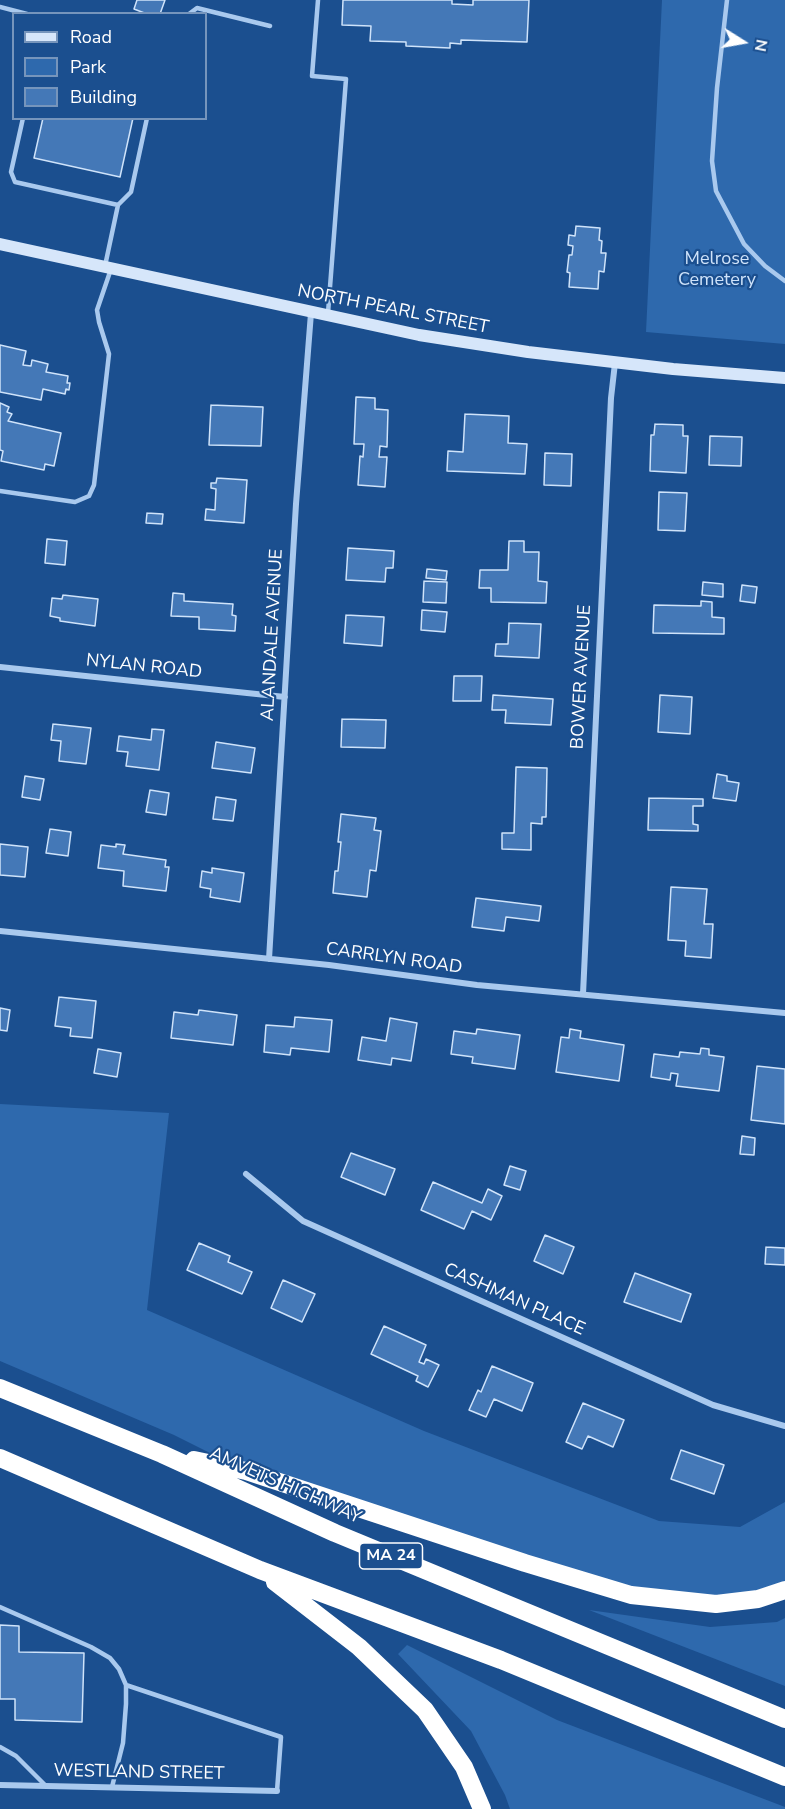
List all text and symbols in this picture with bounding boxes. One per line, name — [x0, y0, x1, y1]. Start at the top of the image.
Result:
legend — [12, 12, 207, 120]
north arrow — [713, 12, 773, 72]
text: Road — [70, 25, 112, 49]
text: N — [749, 37, 773, 53]
text: Park — [70, 55, 106, 79]
text: Building — [70, 85, 137, 109]
park label: Melrose Cemetery — [678, 249, 756, 292]
street label: NORTH PEARL STREET — [296, 281, 490, 339]
street label: ALANDALE AVENUE — [258, 549, 288, 721]
street label: BOWER AVENUE — [567, 604, 597, 750]
street label: NYLAN ROAD — [85, 650, 203, 684]
street label: CARRLYN ROAD — [324, 939, 464, 979]
street label: CASHMAN PLACE — [440, 1259, 588, 1341]
street label: AMVETS HIGHWAY — [206, 1443, 364, 1529]
road number: MA 24 — [360, 1543, 422, 1569]
street label: WESTLAND STREET — [53, 1761, 225, 1785]

